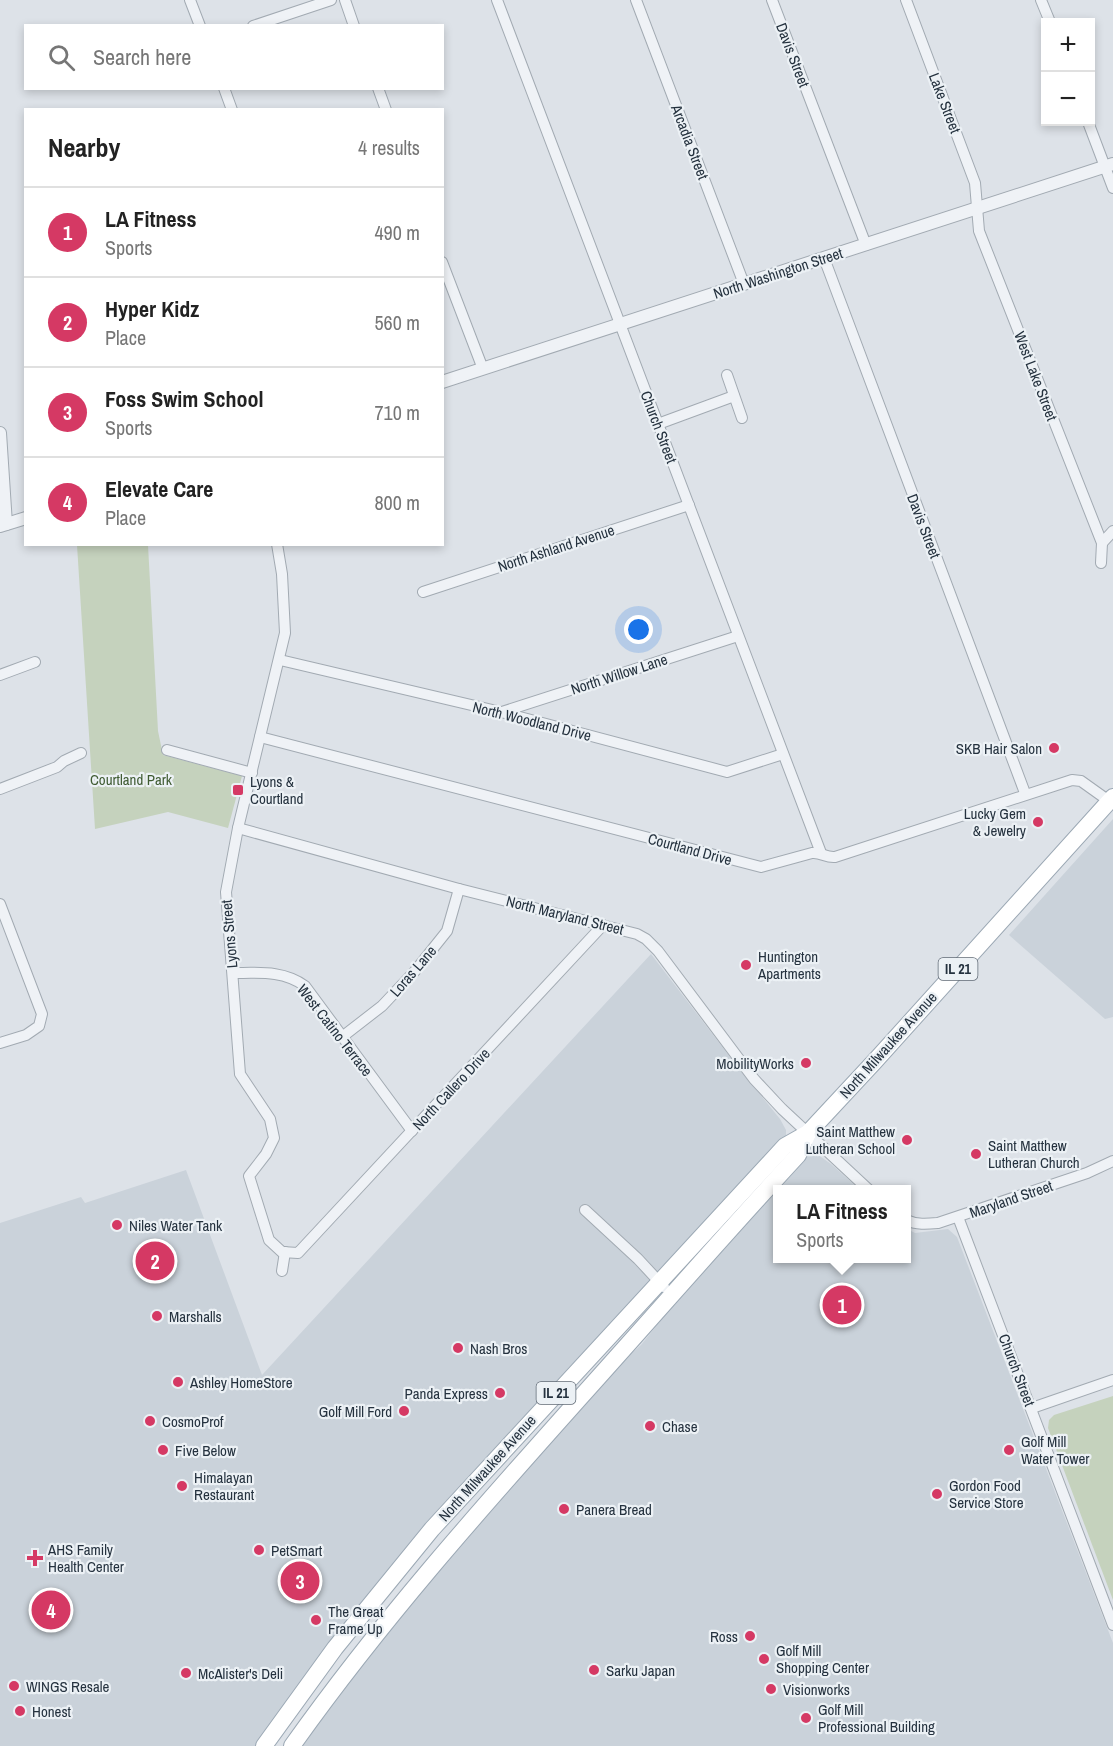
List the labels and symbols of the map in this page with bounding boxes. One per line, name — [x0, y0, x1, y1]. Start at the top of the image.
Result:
street label: Davis Street — [771, 20, 815, 91]
street label: Lake Street — [924, 70, 966, 137]
street label: Arcadia Street — [666, 101, 714, 183]
street label: North Washington Street — [711, 242, 846, 304]
street label: West Lake Street — [1009, 328, 1063, 424]
street label: Church Street — [636, 388, 683, 467]
street label: Davis Street — [902, 491, 946, 562]
street label: North Ashland Avenue — [495, 519, 617, 577]
your location — [624, 615, 653, 644]
street label: North Willow Lane — [568, 648, 670, 700]
street label: North Woodland Drive — [471, 696, 594, 746]
place label: SKB Hair Salon — [956, 738, 1042, 759]
marker: SKB Hair Salon — [1047, 741, 1061, 755]
park label: Courtland Park — [90, 769, 173, 790]
place label: Lyons & Courtland — [250, 771, 303, 809]
marker: Lyons & Courtland — [231, 783, 245, 797]
place label: Lucky Gem & Jewelry — [964, 803, 1027, 841]
marker: Lucky Gem & Jewelry — [1031, 815, 1045, 829]
street label: Courtland Drive — [646, 828, 734, 870]
street label: North Maryland Street — [504, 890, 626, 940]
street label: Lyons Street — [216, 898, 242, 969]
street label: Loras Lane — [385, 941, 441, 1001]
place label: Huntington Apartments — [757, 946, 821, 984]
marker: Huntington Apartments — [739, 958, 753, 972]
road number: IL 21 — [938, 958, 978, 980]
street label: West Catino Terrace — [292, 980, 378, 1081]
street label: North Milwaukee Avenue — [835, 987, 942, 1103]
street label: North Callero Drive — [407, 1043, 495, 1135]
place label: MobilityWorks — [716, 1053, 794, 1074]
marker: MobilityWorks — [799, 1056, 813, 1070]
place label: Saint Matthew Lutheran School — [805, 1121, 895, 1159]
marker: Saint Matthew Lutheran School — [900, 1133, 914, 1147]
place label: Saint Matthew Lutheran Church — [988, 1135, 1080, 1173]
marker: Saint Matthew Lutheran Church — [969, 1147, 983, 1161]
street label: Maryland Street — [967, 1175, 1056, 1223]
place label: Niles Water Tank — [129, 1215, 223, 1236]
marker: Niles Water Tank — [110, 1218, 124, 1232]
pin: 2 — [136, 1238, 174, 1284]
pin: 1 — [822, 1282, 862, 1328]
place label: Marshalls — [169, 1306, 222, 1327]
marker: Marshalls — [150, 1309, 164, 1323]
street label: Church Street — [994, 1331, 1041, 1410]
place label: Nash Bros — [470, 1338, 527, 1359]
marker: Nash Bros — [451, 1341, 465, 1355]
place label: Ashley HomeStore — [189, 1372, 293, 1393]
marker: Ashley HomeStore — [171, 1375, 185, 1389]
road number: IL 21 — [536, 1382, 576, 1404]
place label: Panda Express — [405, 1383, 488, 1404]
marker: Panda Express — [493, 1386, 507, 1400]
place label: Golf Mill Ford — [319, 1401, 392, 1422]
marker: Golf Mill Ford — [397, 1404, 411, 1418]
street label: North Milwaukee Avenue — [434, 1410, 541, 1526]
place label: CosmoProf — [162, 1411, 224, 1432]
marker: CosmoProf — [143, 1414, 157, 1428]
place label: Chase — [662, 1416, 698, 1437]
marker: Chase — [643, 1419, 657, 1433]
place label: Golf Mill Water Tower — [1021, 1431, 1089, 1469]
place label: Five Below — [175, 1440, 236, 1461]
marker: Five Below — [156, 1443, 170, 1457]
marker: Golf Mill Water Tower — [1002, 1443, 1016, 1457]
place label: Himalayan Restaurant — [194, 1467, 255, 1505]
place label: Gordon Food Service Store — [949, 1475, 1024, 1513]
marker: Himalayan Restaurant — [175, 1479, 189, 1493]
marker: Gordon Food Service Store — [930, 1487, 944, 1501]
place label: Panera Bread — [576, 1499, 652, 1520]
marker: Panera Bread — [557, 1502, 571, 1516]
place label: AHS Family Health Center — [47, 1539, 124, 1577]
place label: PetSmart — [271, 1540, 323, 1561]
marker: PetSmart — [252, 1543, 266, 1557]
marker: AHS Family Health Center — [26, 1549, 44, 1567]
pin: 3 — [280, 1558, 320, 1604]
pin: 4 — [32, 1588, 70, 1632]
place label: The Great Frame Up — [328, 1601, 384, 1639]
marker: The Great Frame Up — [309, 1613, 323, 1627]
place label: Ross — [710, 1626, 738, 1647]
marker: Ross — [743, 1629, 757, 1643]
place label: Golf Mill Shopping Center — [776, 1640, 869, 1678]
marker: Golf Mill Shopping Center — [757, 1652, 771, 1666]
place label: Sarku Japan — [606, 1660, 675, 1681]
place label: McAlister's Deli — [198, 1663, 283, 1684]
marker: Sarku Japan — [587, 1663, 601, 1677]
marker: McAlister's Deli — [179, 1666, 193, 1680]
place label: WINGS Resale — [26, 1676, 110, 1697]
marker: WINGS Resale — [7, 1679, 21, 1693]
place label: Visionworks — [783, 1679, 850, 1700]
marker: Visionworks — [764, 1682, 778, 1696]
place label: Golf Mill Professional Building — [818, 1699, 935, 1737]
place label: Honest — [32, 1701, 72, 1722]
marker: Honest — [13, 1704, 27, 1718]
marker: Golf Mill Professional Building — [799, 1711, 813, 1725]

